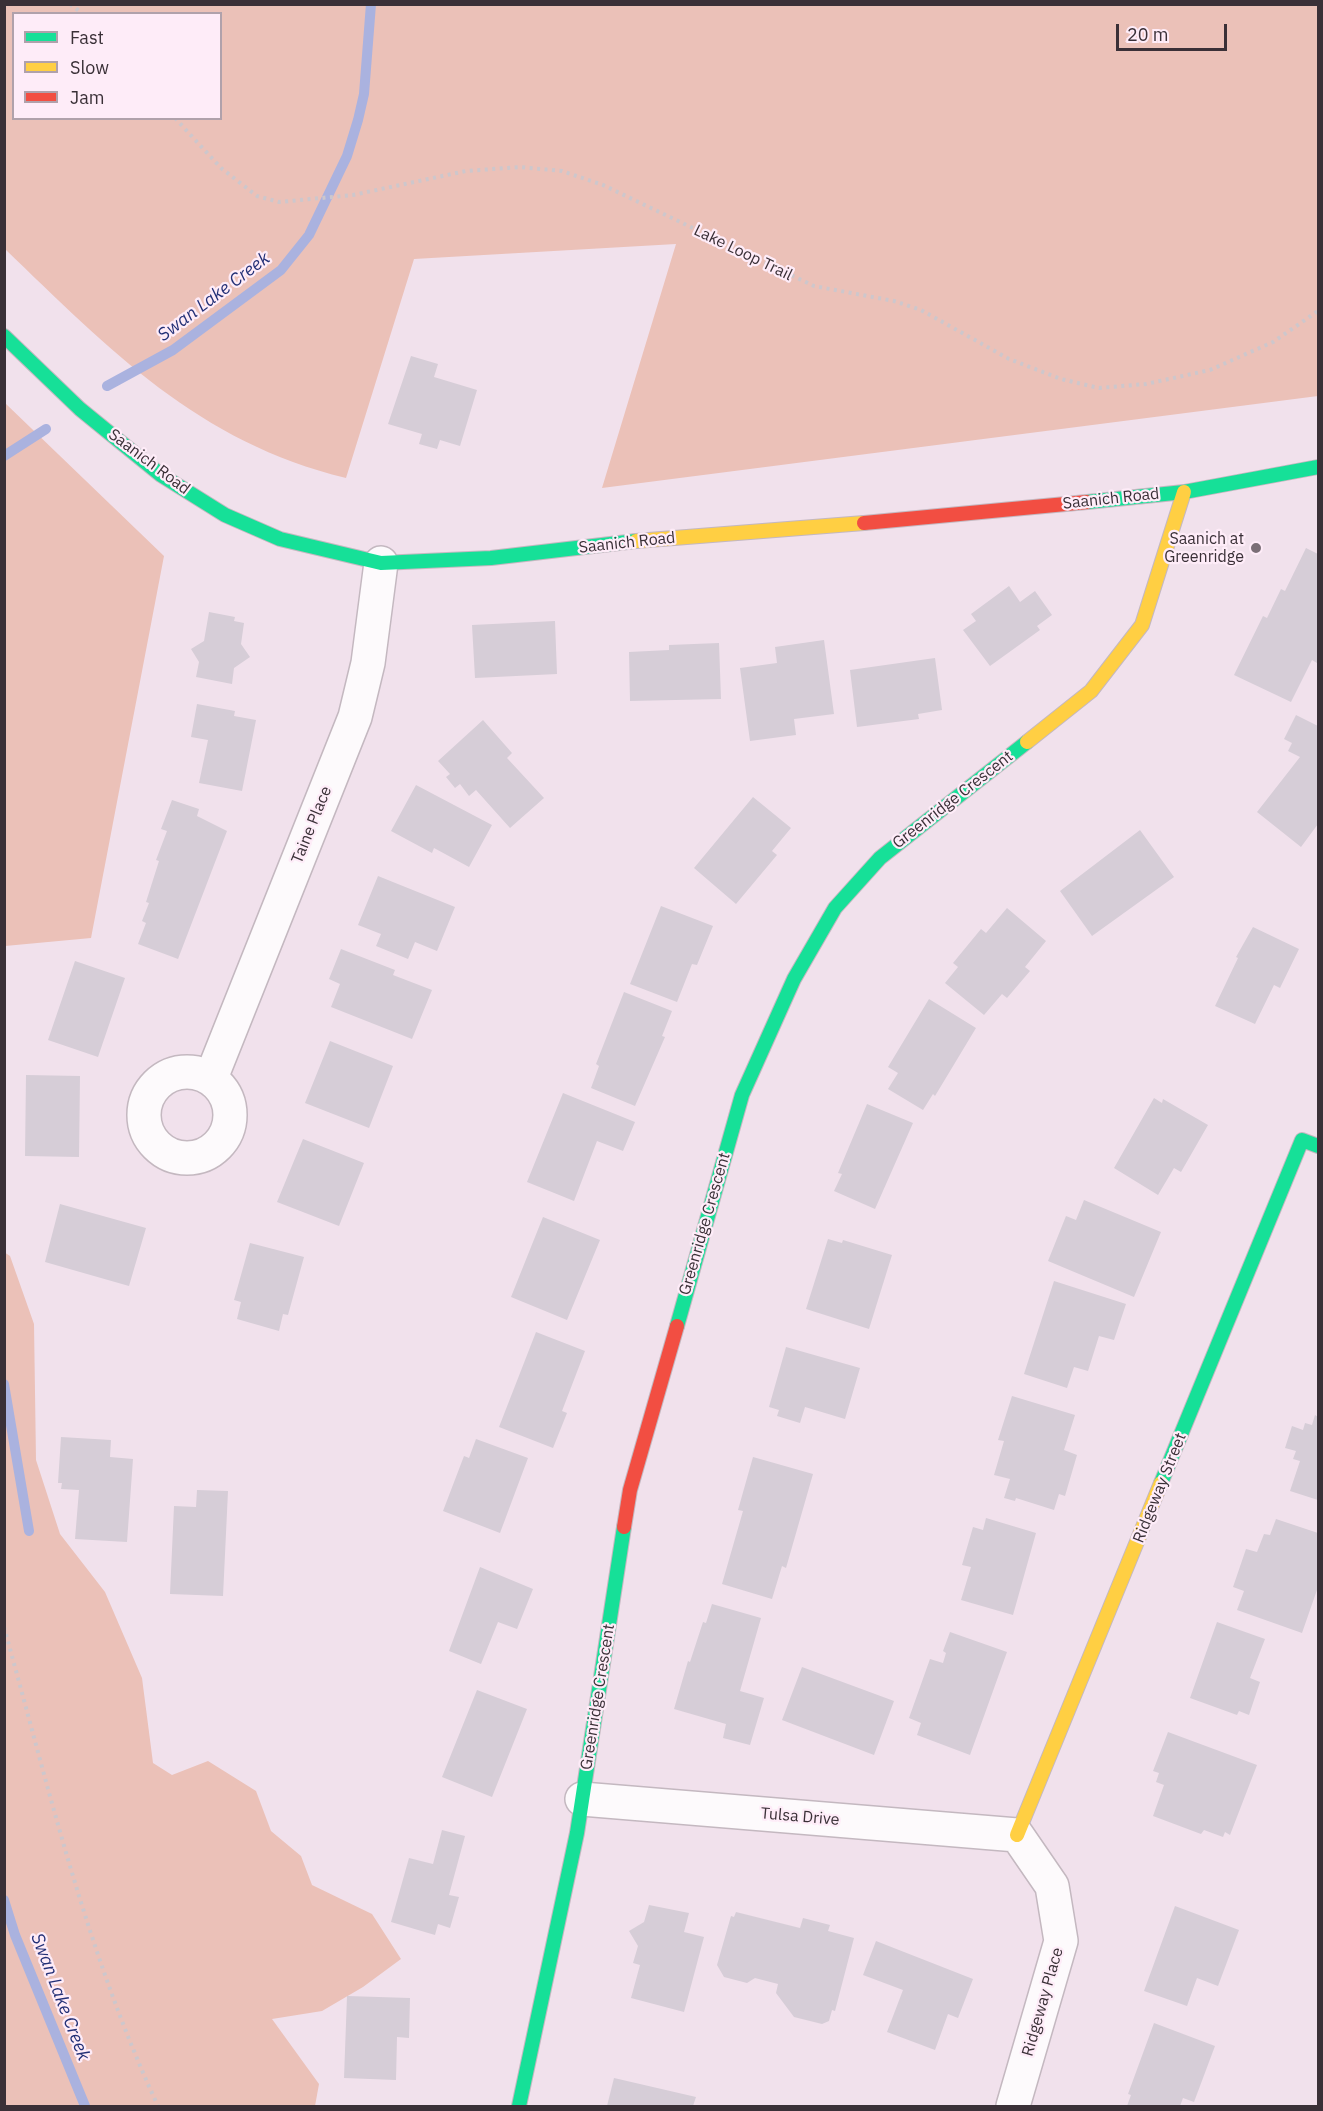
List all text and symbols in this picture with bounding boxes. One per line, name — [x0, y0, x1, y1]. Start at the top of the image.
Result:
legend — [12, 12, 222, 120]
scale bar — [1119, 12, 1230, 50]
text: 20 m — [1127, 23, 1169, 46]
text: Fast — [70, 26, 104, 49]
text: Slow — [70, 56, 109, 79]
text: Jam — [70, 86, 105, 109]
street label: Lake Loop Trail — [691, 221, 795, 285]
water label: Swan Lake Creek — [154, 248, 274, 346]
street label: Saanich Road — [104, 425, 194, 499]
street label: Saanich Road — [1062, 484, 1160, 514]
street label: Saanich Road — [578, 528, 676, 558]
place label: Saanich at Greenridge — [1164, 529, 1244, 567]
marker: Saanich at Greenridge — [1249, 541, 1263, 555]
street label: Greenridge Crescent — [889, 747, 1017, 853]
street label: Taine Place — [288, 784, 336, 866]
street label: Greenridge Crescent — [675, 1151, 735, 1297]
street label: Ridgeway Street — [1129, 1430, 1191, 1546]
street label: Greenridge Crescent — [577, 1623, 619, 1771]
street label: Tulsa Drive — [760, 1804, 840, 1830]
water label: Swan Lake Creek — [26, 1930, 94, 2064]
street label: Ridgeway Place — [1018, 1945, 1068, 2059]

